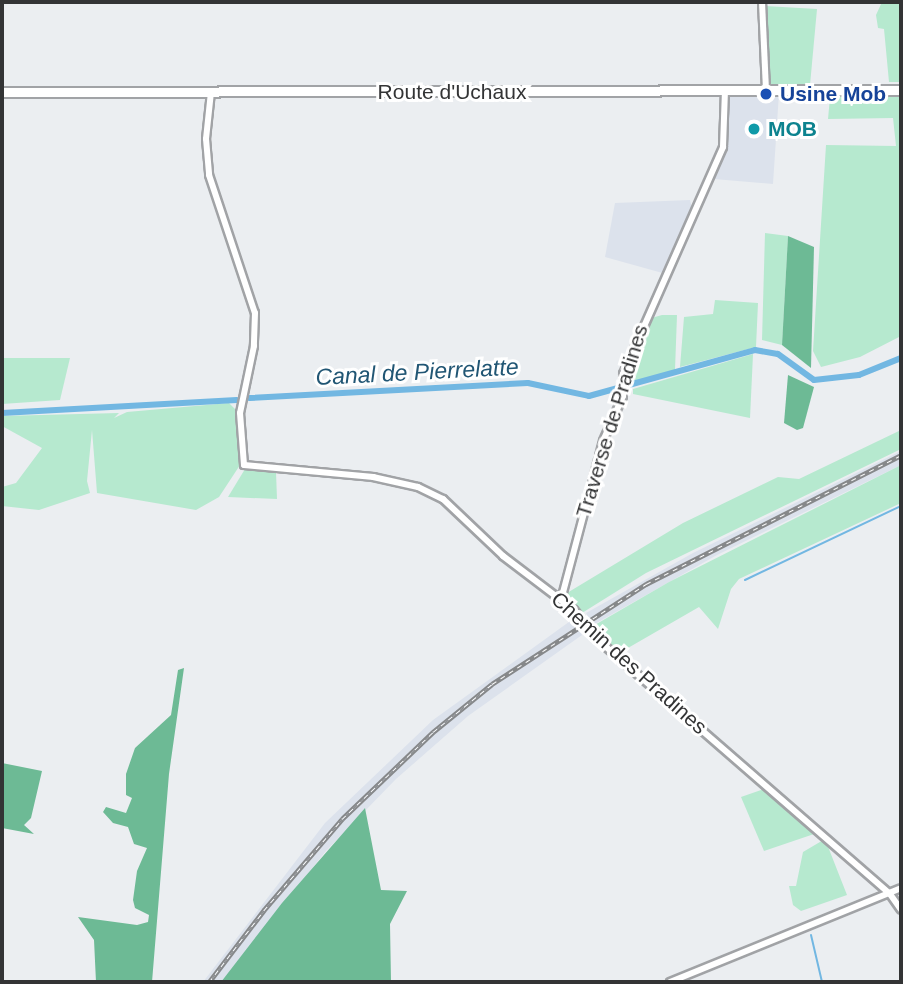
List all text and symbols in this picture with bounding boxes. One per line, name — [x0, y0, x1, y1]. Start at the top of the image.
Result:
street label: Route d'Uchaux — [378, 79, 526, 105]
place label: Usine Mob — [780, 81, 886, 107]
marker: Usine Mob — [758, 86, 774, 102]
place label: MOB — [768, 116, 817, 142]
marker: MOB — [746, 121, 762, 137]
street label: Traverse de Pradines — [571, 322, 653, 520]
water label: Canal de Pierrelatte — [315, 353, 519, 391]
street label: Chemin des Pradines — [546, 586, 712, 740]

